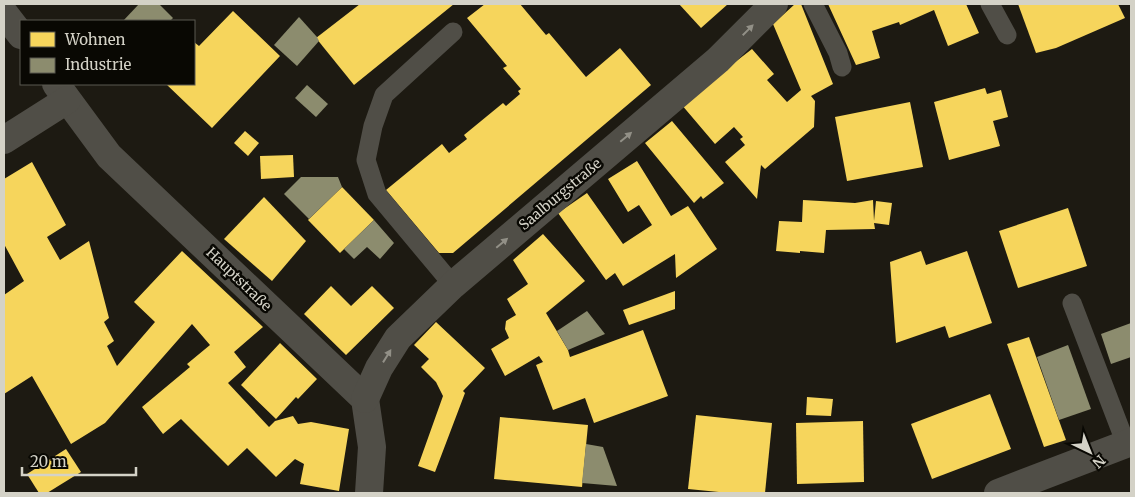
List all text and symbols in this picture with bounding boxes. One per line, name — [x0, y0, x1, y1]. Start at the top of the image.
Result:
legend — [20, 20, 195, 85]
one-way arrow — [742, 24, 754, 36]
text: Wohnen — [64, 30, 125, 49]
text: Industrie — [65, 55, 132, 74]
one-way arrow — [619, 132, 632, 143]
street label: Saalburgstraße — [515, 154, 605, 234]
one-way arrow — [496, 237, 509, 248]
street label: Hauptstraße — [203, 243, 275, 315]
one-way arrow — [382, 349, 391, 362]
north arrow — [1065, 427, 1115, 477]
scale bar — [22, 444, 136, 476]
text: N — [1089, 451, 1109, 472]
text: 20 m — [30, 452, 67, 471]

